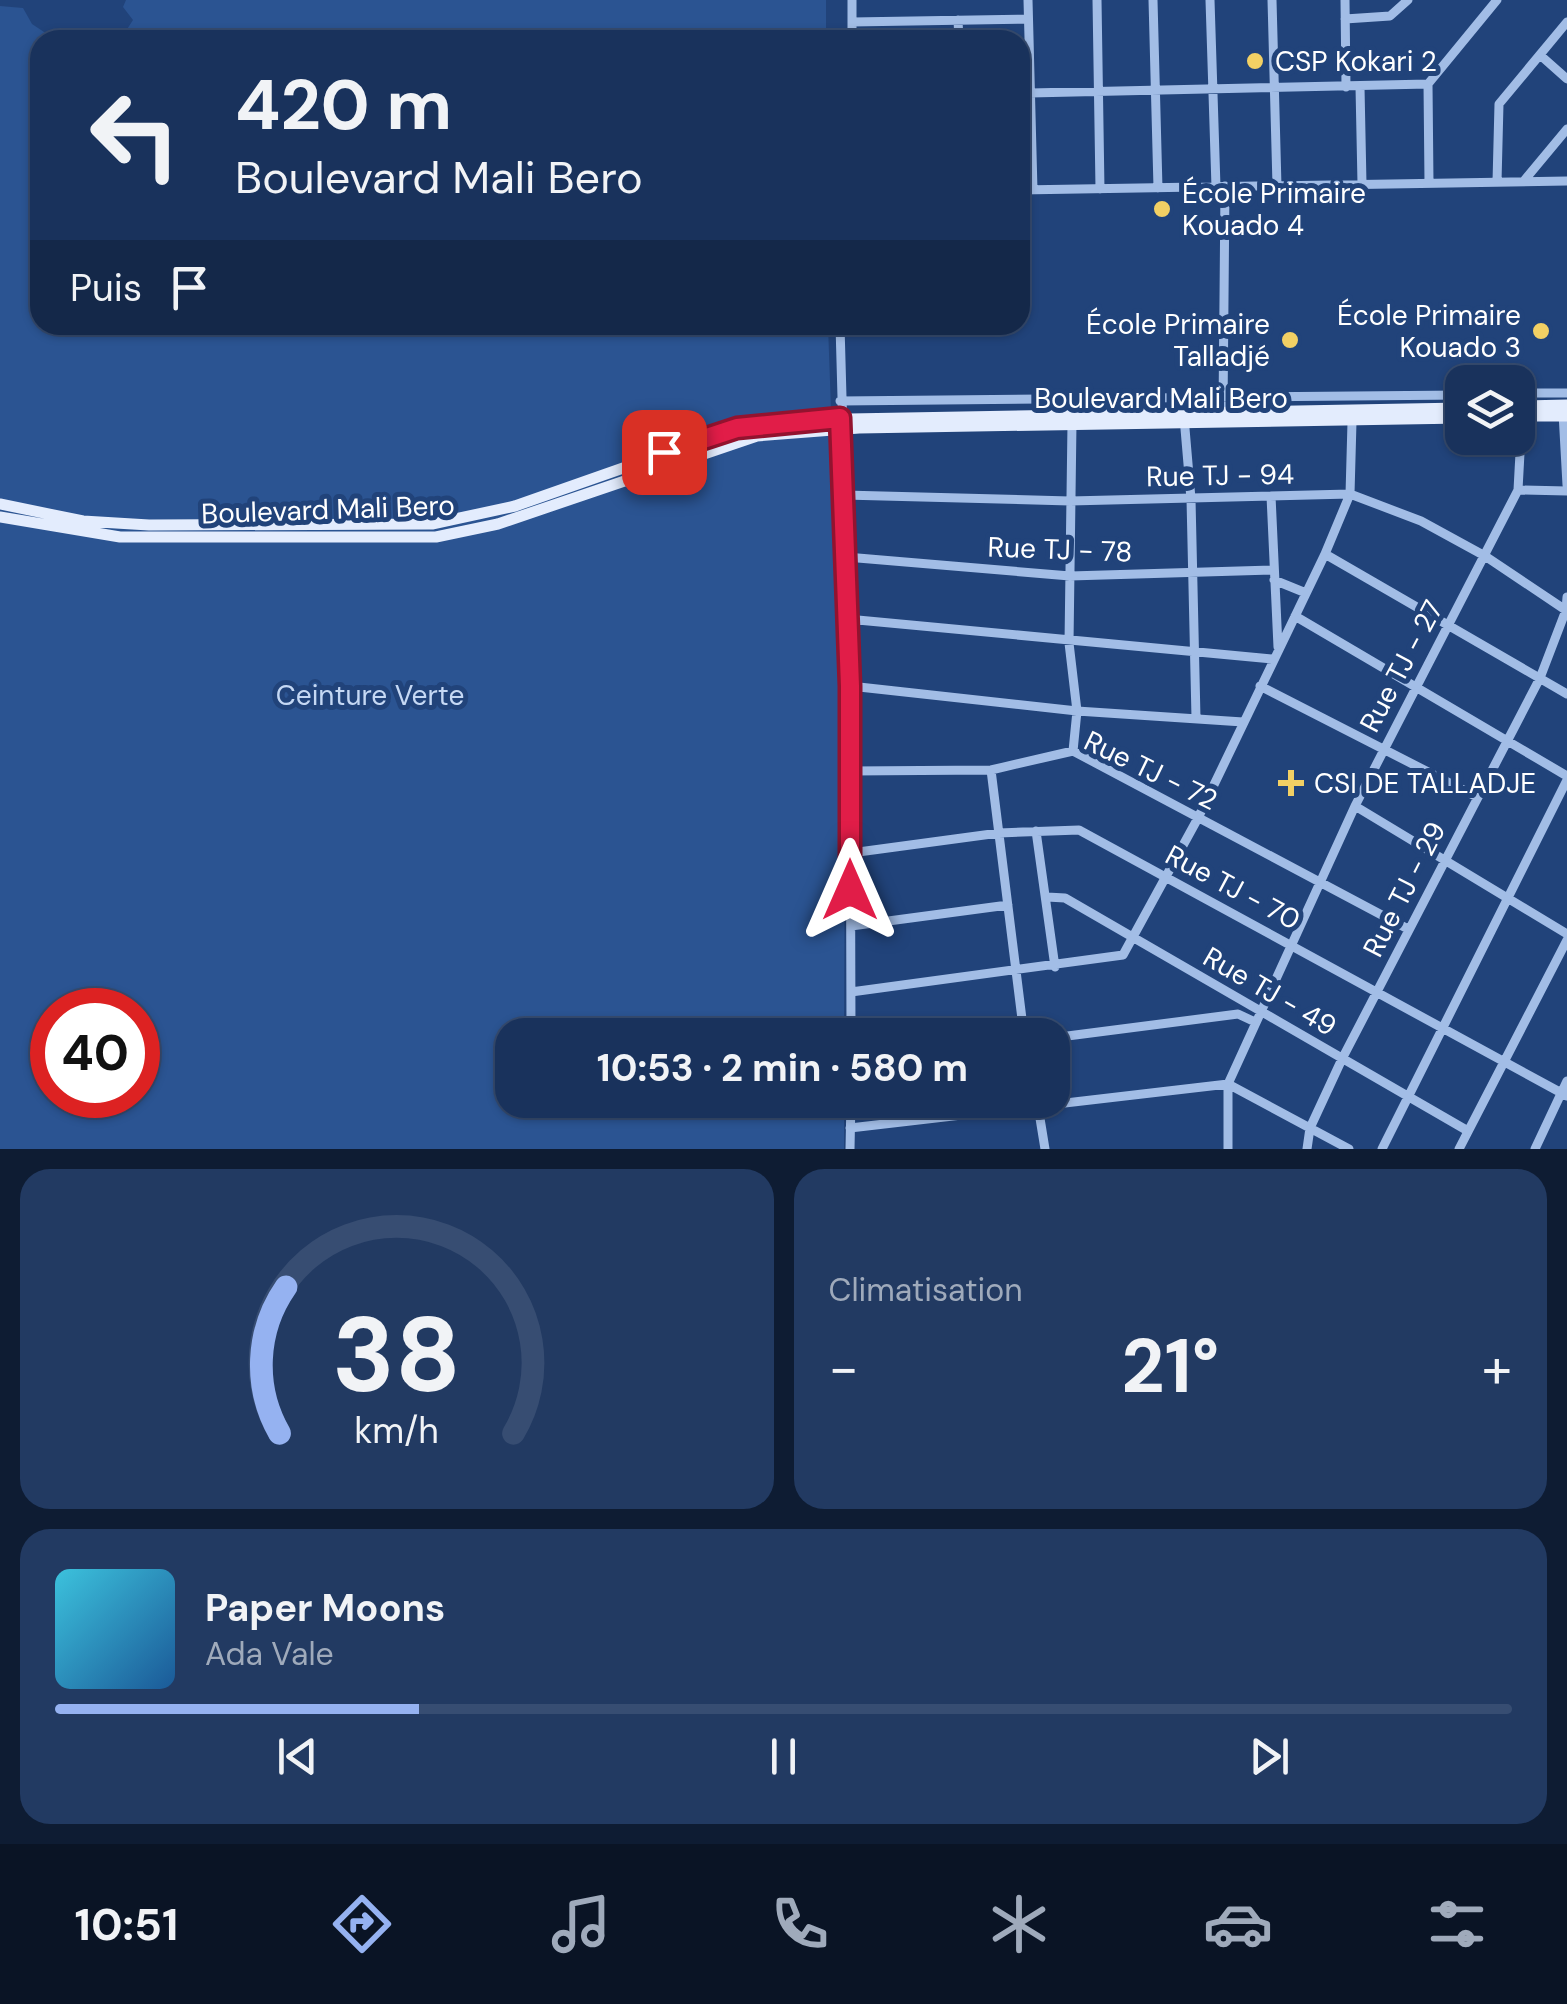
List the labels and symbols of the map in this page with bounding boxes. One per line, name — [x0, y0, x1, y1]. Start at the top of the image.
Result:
place label: CSP Kokari 2 — [1275, 43, 1437, 80]
marker: CSP Kokari 2 — [1244, 50, 1266, 72]
place label: École Primaire Kouado 4 — [1182, 175, 1366, 244]
marker: École Primaire Kouado 4 — [1151, 198, 1173, 220]
place label: École Primaire Kouado 3 — [1337, 297, 1521, 366]
place label: École Primaire Talladjé — [1086, 306, 1270, 375]
marker: École Primaire Kouado 3 — [1530, 320, 1552, 342]
marker: École Primaire Talladjé — [1279, 329, 1301, 351]
street label: Boulevard Mali Bero — [1034, 380, 1288, 417]
pin — [622, 410, 707, 495]
street label: Rue TJ - 94 — [1146, 456, 1294, 495]
street label: Boulevard Mali Bero — [201, 487, 455, 532]
street label: Rue TJ - 78 — [987, 528, 1133, 571]
street label: Rue TJ - 27 — [1351, 594, 1452, 739]
park label: Ceinture Verte — [276, 677, 464, 714]
street label: Rue TJ - 72 — [1078, 722, 1224, 819]
place label: CSI DE TALLADJE — [1314, 765, 1536, 802]
marker: CSI DE TALLADJE — [1278, 770, 1304, 796]
street label: Rue TJ - 29 — [1355, 815, 1454, 963]
street label: Rue TJ - 70 — [1159, 837, 1306, 938]
position arrow — [798, 838, 902, 942]
street label: Rue TJ - 49 — [1196, 938, 1343, 1044]
speed limit sign: 40 — [30, 988, 160, 1118]

